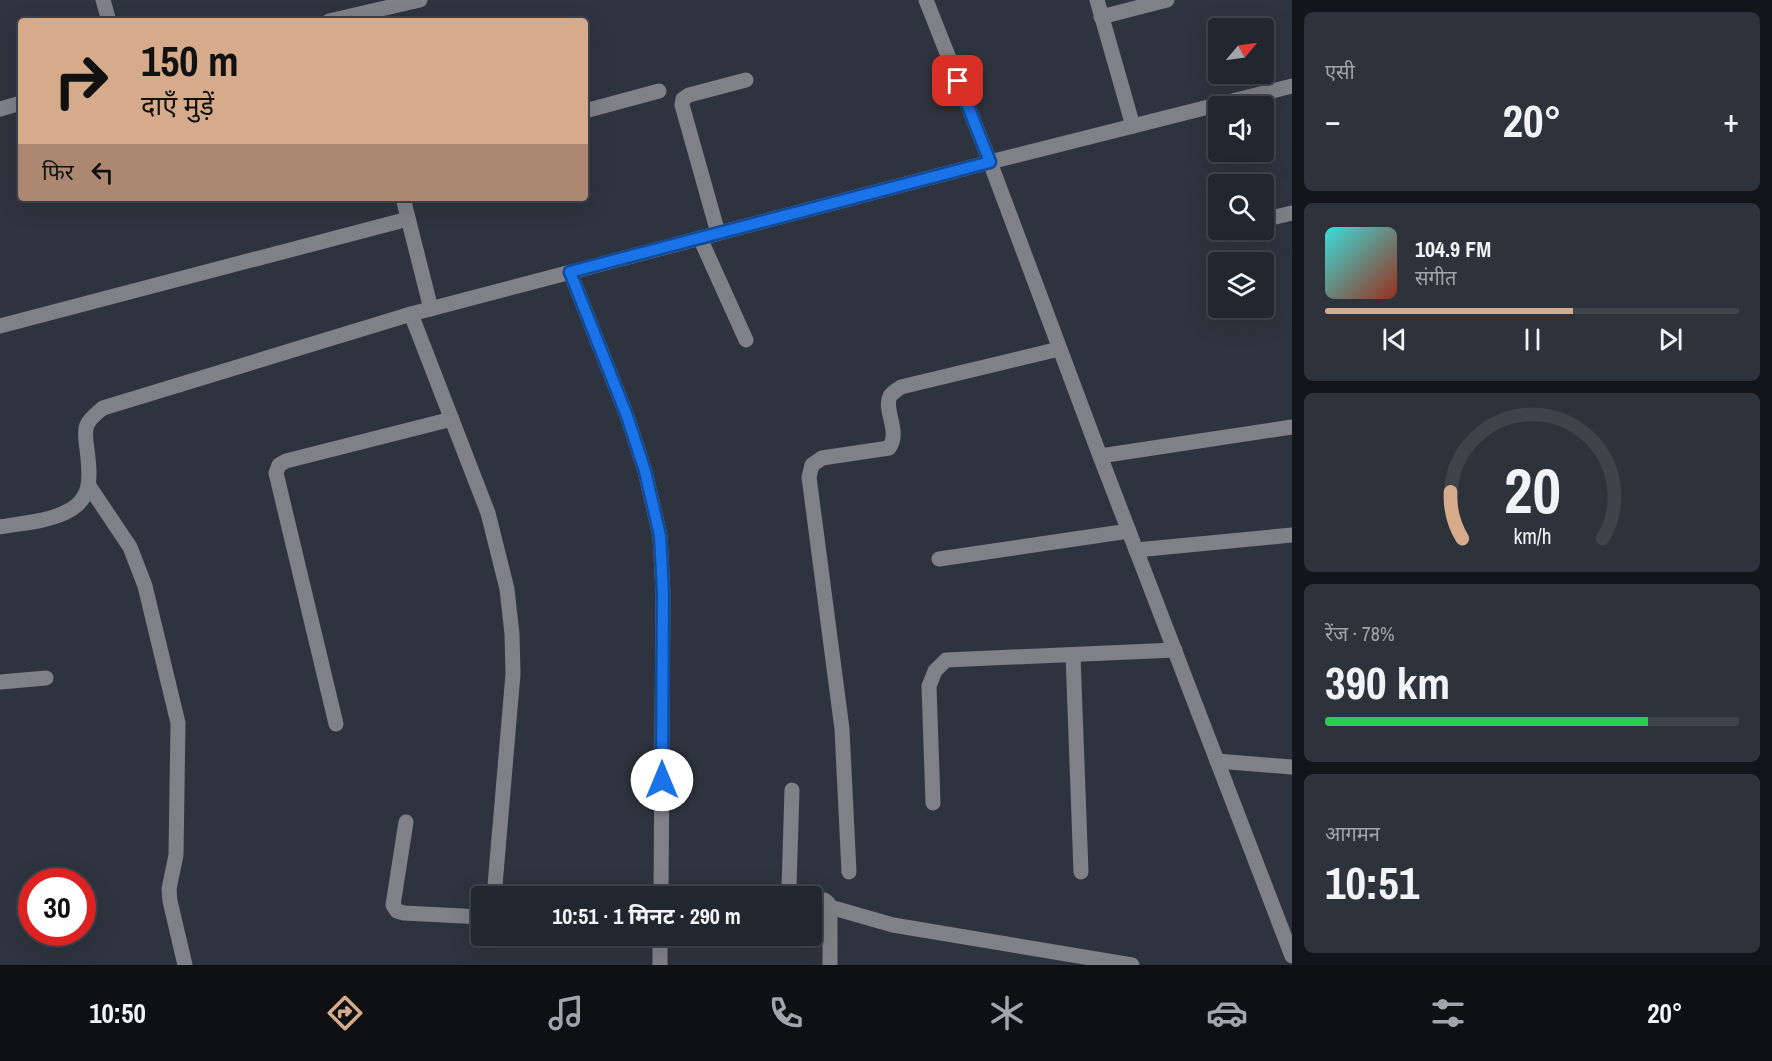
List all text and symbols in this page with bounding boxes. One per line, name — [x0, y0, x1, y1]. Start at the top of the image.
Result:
north arrow — [1208, 18, 1274, 84]
map controls — [1208, 18, 1274, 318]
text: 150 m — [141, 33, 239, 89]
icon: right — [42, 42, 120, 120]
pin — [932, 55, 983, 106]
text: एसी — [1325, 58, 1355, 85]
icon: arrive — [941, 64, 974, 97]
text: दाएँ मुड़ें — [141, 87, 214, 123]
text: 20° — [1502, 90, 1562, 151]
button: sound — [1208, 96, 1274, 162]
text: − — [1325, 98, 1341, 142]
text: + — [1723, 98, 1739, 142]
icon: left — [86, 156, 119, 189]
text: फिर — [42, 157, 74, 187]
button: search — [1208, 174, 1274, 240]
text: 104.9 FM — [1415, 234, 1491, 264]
button: layers — [1208, 252, 1274, 318]
text: संगीत — [1415, 264, 1456, 291]
icon: previous — [1378, 323, 1411, 356]
icon: pause — [1516, 323, 1549, 356]
icon: next — [1654, 323, 1687, 356]
text: 20 — [1504, 449, 1560, 533]
text: km/h — [1513, 523, 1551, 552]
text: रेंज · 78% — [1325, 620, 1395, 647]
text: 390 km — [1325, 652, 1450, 713]
position arrow — [630, 748, 694, 812]
text: आगमन — [1325, 820, 1380, 847]
text: 10:51 — [1325, 852, 1419, 913]
speed limit sign: 30 — [18, 868, 96, 946]
text: 10:51 · 1 मिनट · 290 m — [552, 901, 741, 931]
icon: directions — [324, 992, 366, 1034]
icon: music — [545, 992, 587, 1034]
icon: phone — [765, 992, 807, 1034]
icon: climate — [986, 992, 1028, 1034]
icon: car — [1206, 992, 1248, 1034]
icon: filters — [1427, 992, 1469, 1034]
text: 10:50 — [89, 995, 146, 1031]
text: 20° — [1647, 995, 1683, 1031]

